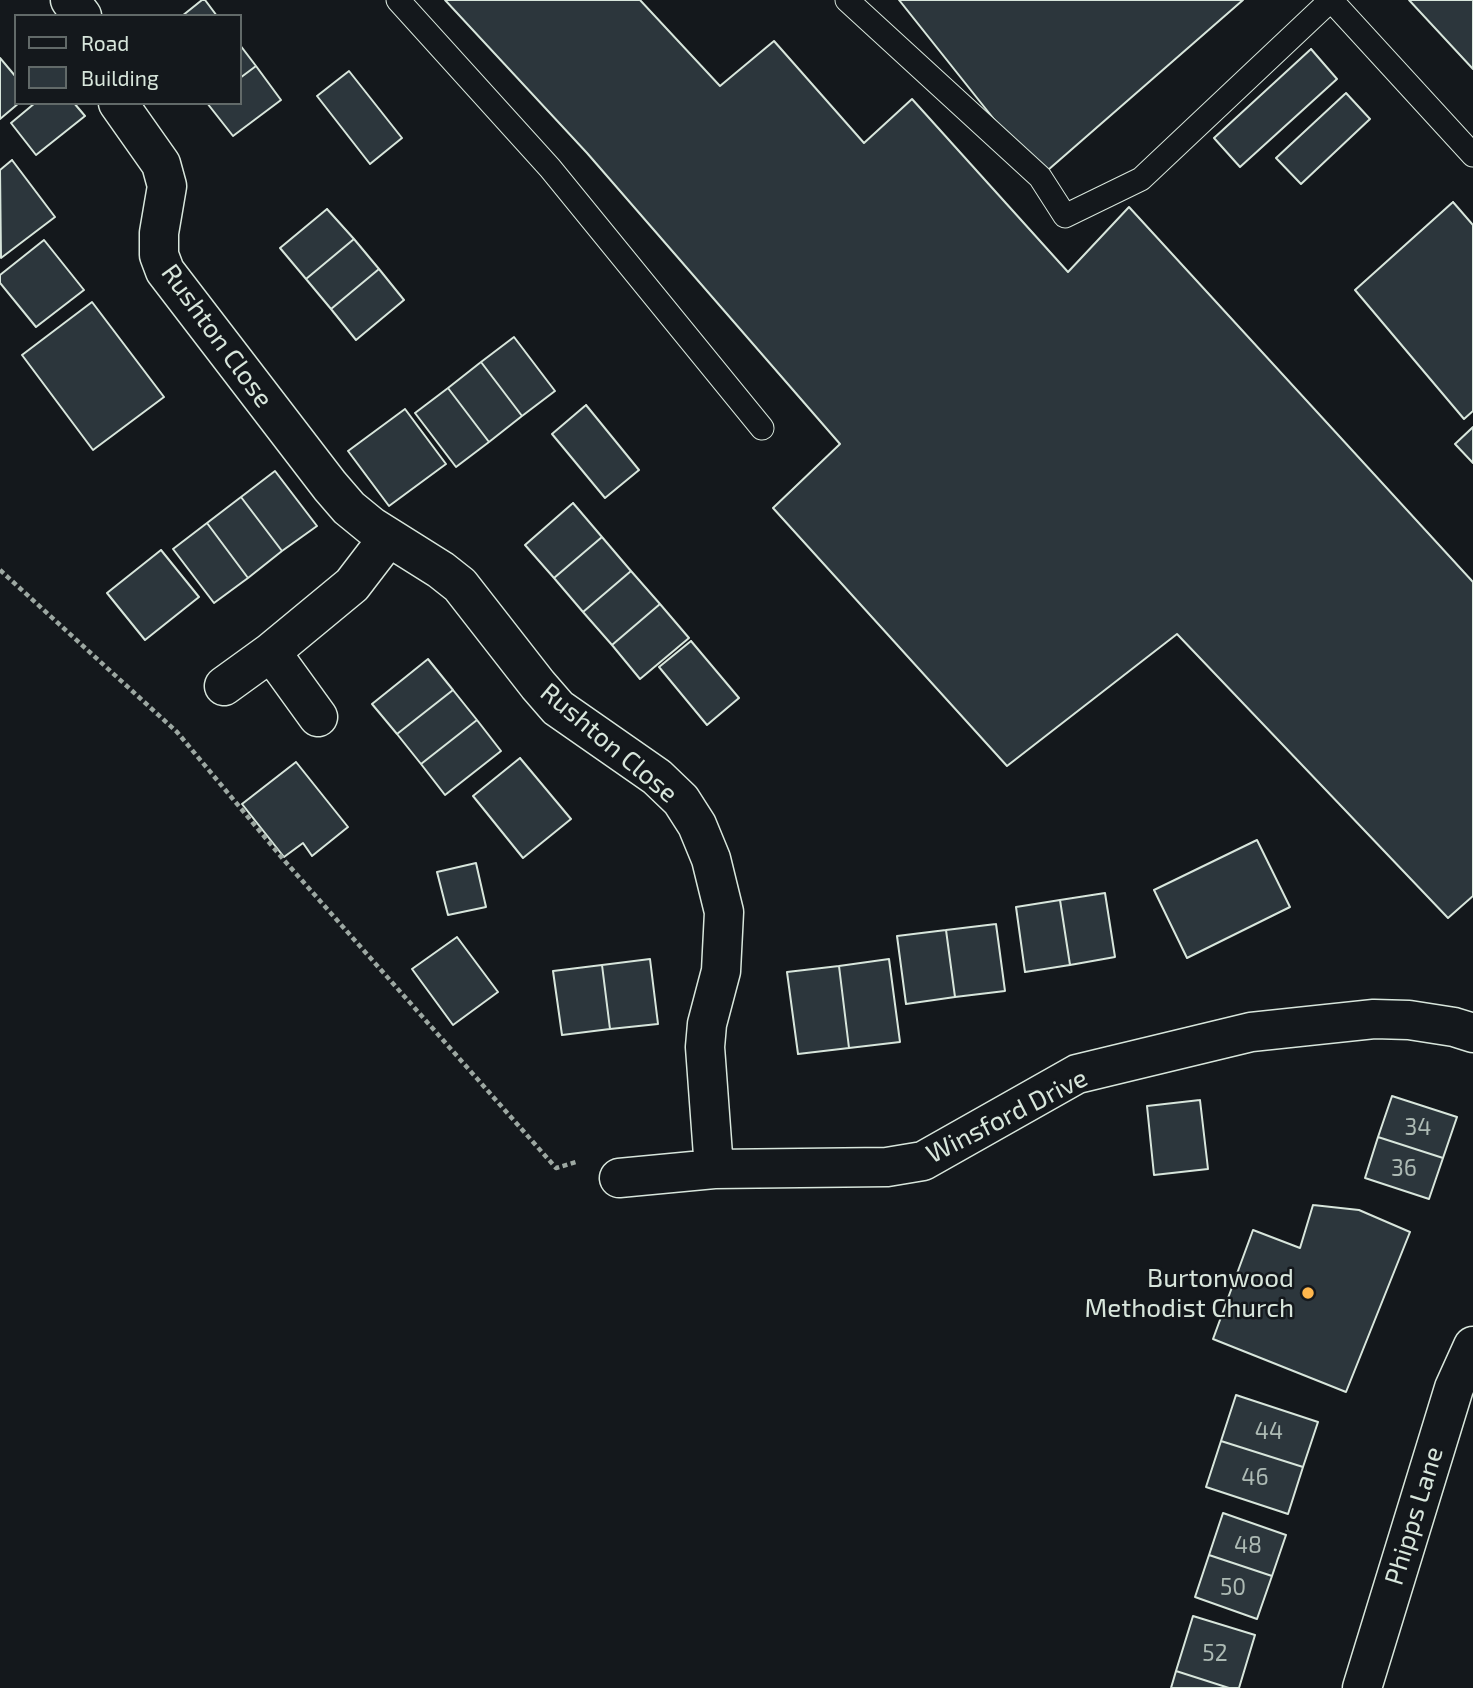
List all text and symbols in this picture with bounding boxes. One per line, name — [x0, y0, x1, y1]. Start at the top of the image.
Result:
legend — [14, 14, 242, 105]
text: Road — [81, 30, 129, 55]
text: Building — [81, 65, 159, 90]
street label: Rushton Close — [155, 258, 279, 414]
street label: Rushton Close — [534, 677, 684, 809]
street label: Winsford Drive — [921, 1062, 1093, 1170]
house number: 34 — [1405, 1113, 1431, 1141]
house number: 36 — [1391, 1154, 1417, 1182]
place label: Burtonwood Methodist Church — [1085, 1262, 1294, 1324]
marker: Burtonwood Methodist Church — [1300, 1285, 1316, 1301]
house number: 44 — [1255, 1417, 1283, 1445]
street label: Phipps Lane — [1378, 1443, 1450, 1589]
house number: 46 — [1241, 1463, 1269, 1491]
house number: 48 — [1234, 1531, 1262, 1559]
house number: 50 — [1220, 1573, 1246, 1601]
house number: 52 — [1202, 1639, 1228, 1667]

